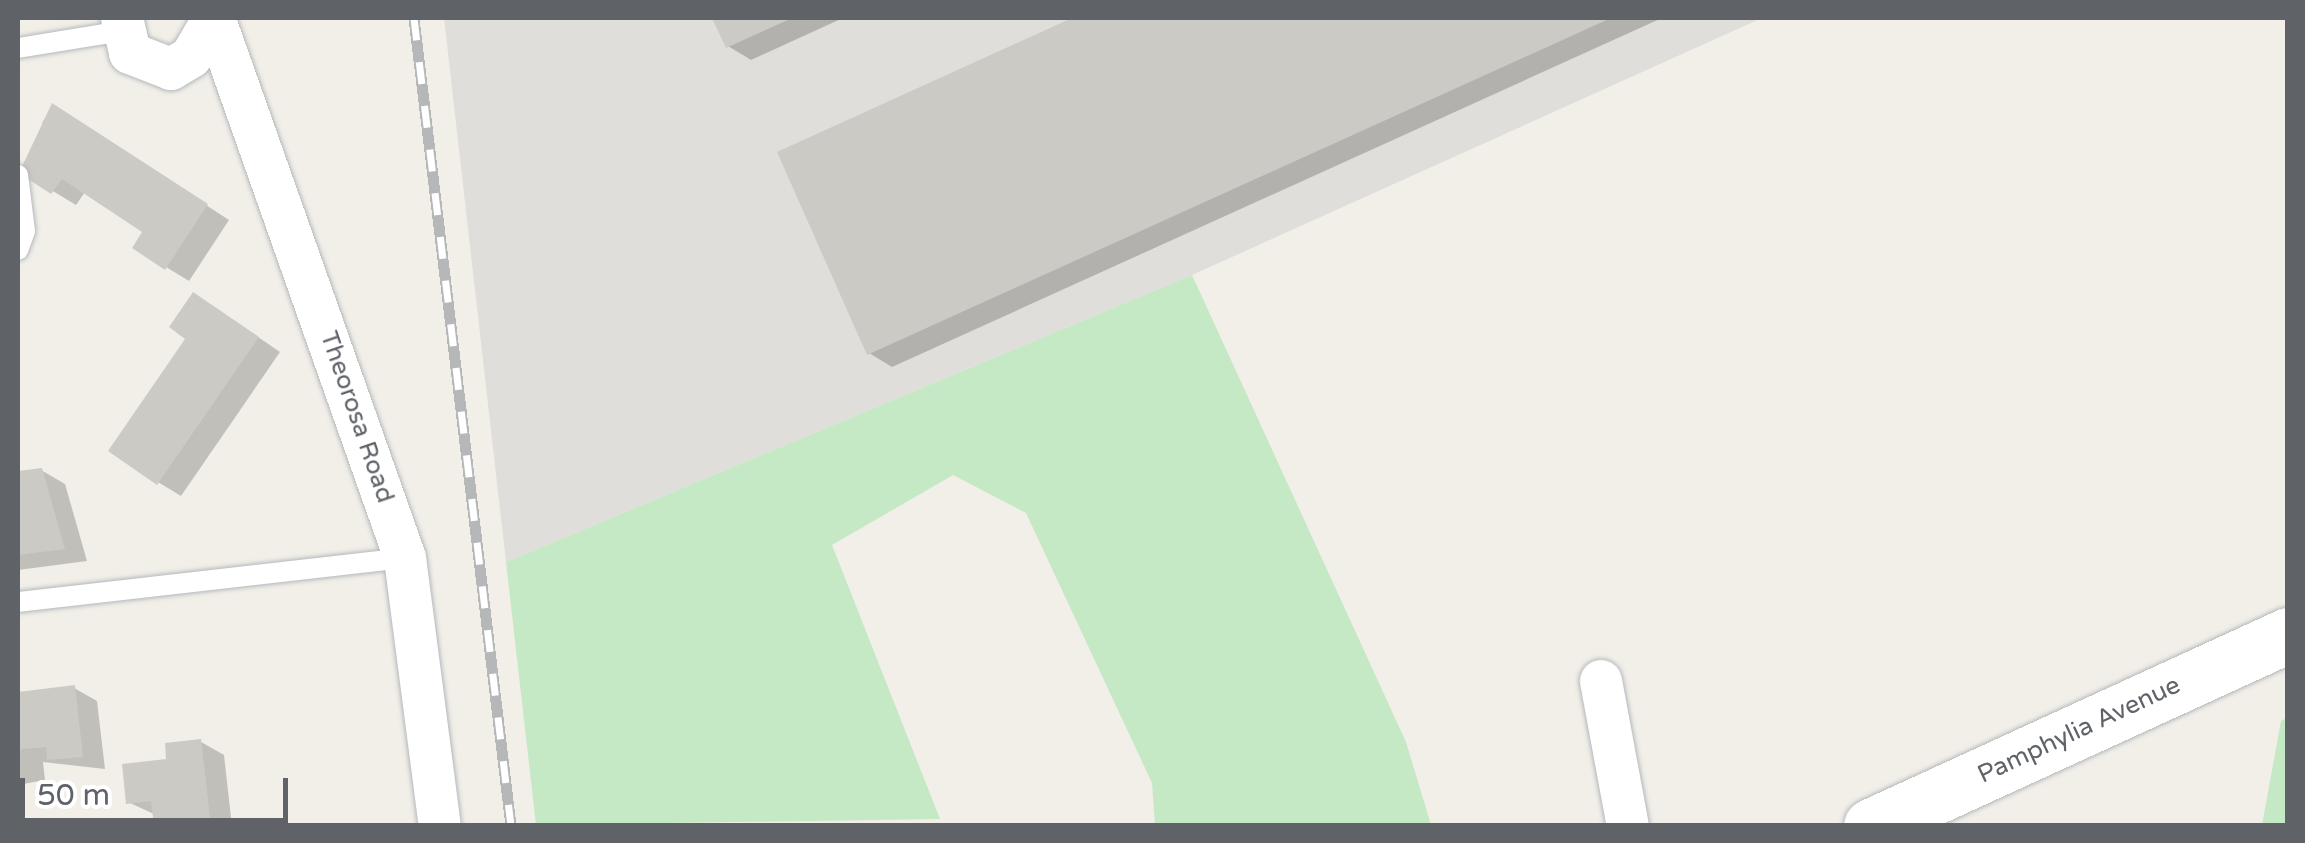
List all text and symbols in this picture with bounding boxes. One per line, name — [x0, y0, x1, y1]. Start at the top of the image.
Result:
street label: Theorosa Road — [314, 327, 400, 507]
street label: Pamphylia Avenue — [1973, 670, 2185, 790]
scale bar — [25, 758, 292, 820]
text: 50 m — [37, 777, 110, 814]

